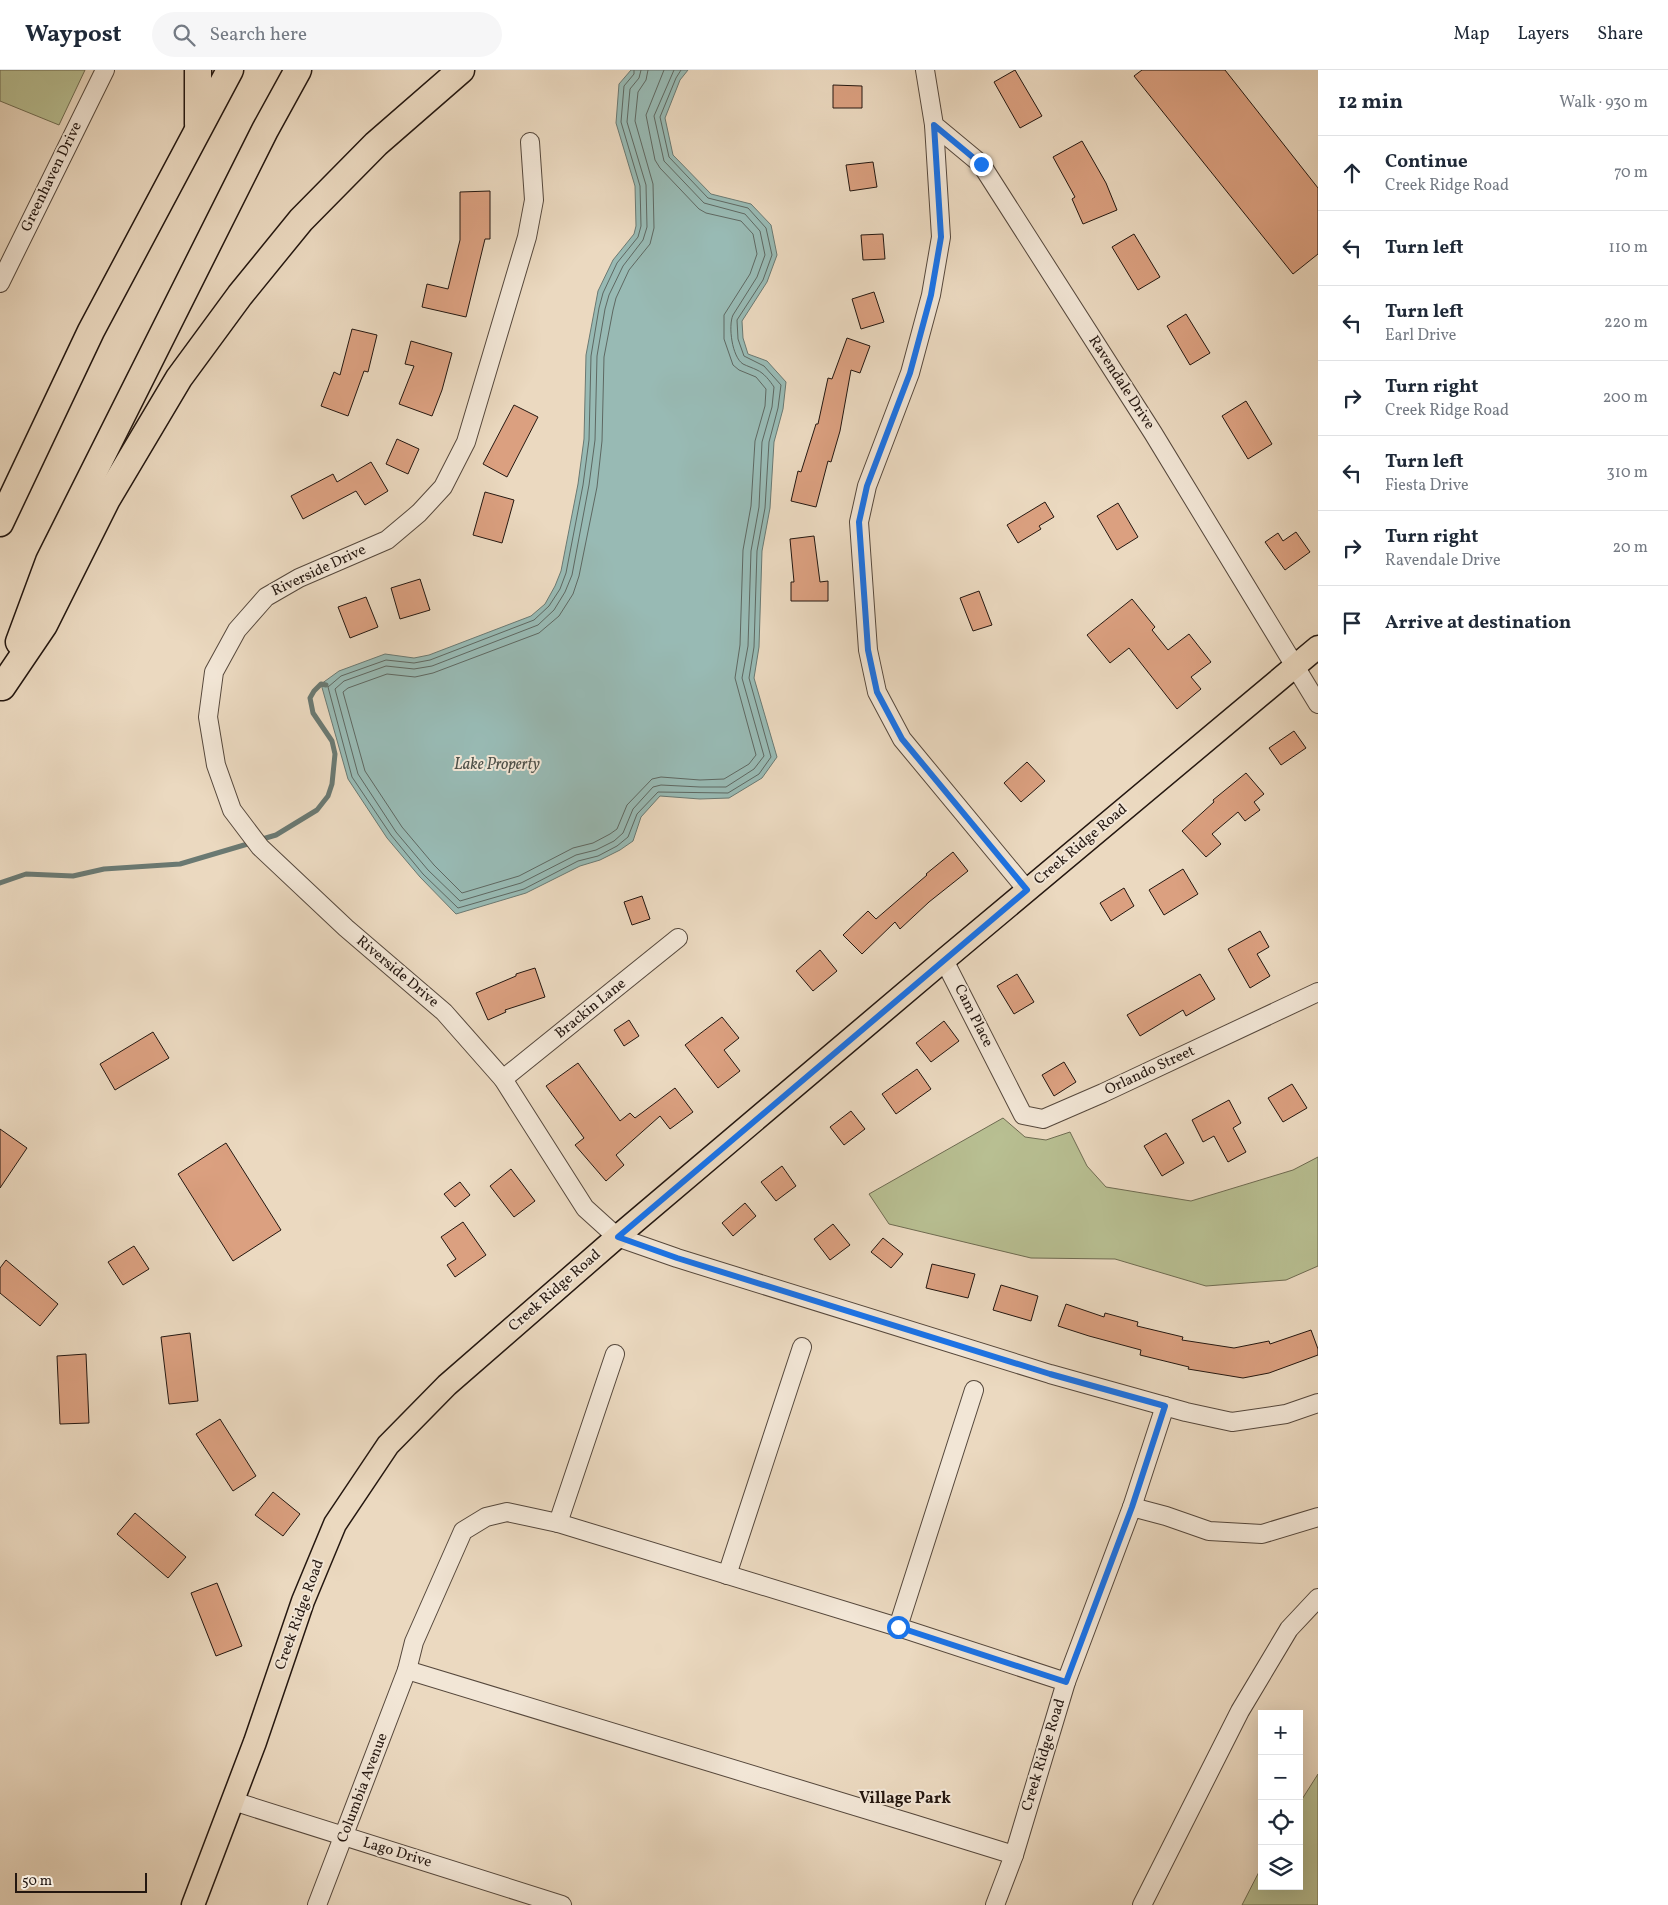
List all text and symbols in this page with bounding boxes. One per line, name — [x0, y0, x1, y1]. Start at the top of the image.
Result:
search box — [152, 12, 502, 57]
text: Waypost — [25, 18, 122, 52]
icon: search — [170, 21, 198, 49]
text: Search here — [210, 22, 307, 48]
text: Map — [1453, 22, 1489, 47]
text: Layers — [1517, 22, 1569, 47]
text: Share — [1597, 22, 1643, 47]
text: 12 min — [1338, 88, 1403, 117]
text: Walk · 930 m — [1559, 92, 1648, 114]
street label: Greenhaven Drive — [16, 119, 88, 235]
text: Continue — [1385, 149, 1468, 175]
route end — [970, 153, 993, 176]
icon: ahead — [1338, 159, 1366, 187]
text: 70 m — [1614, 162, 1648, 184]
text: Creek Ridge Road — [1385, 175, 1509, 197]
icon: left — [1338, 234, 1366, 262]
text: Turn left — [1385, 235, 1464, 261]
text: 110 m — [1609, 237, 1648, 259]
text: Turn left — [1385, 299, 1464, 325]
icon: left — [1338, 309, 1366, 337]
text: 220 m — [1604, 312, 1648, 334]
text: Earl Drive — [1385, 325, 1456, 347]
street label: Ravendale Drive — [1083, 332, 1159, 434]
text: Turn right — [1385, 374, 1478, 400]
icon: right — [1338, 384, 1366, 412]
text: 200 m — [1603, 387, 1648, 409]
text: Creek Ridge Road — [1385, 400, 1509, 422]
text: Turn left — [1385, 449, 1464, 475]
icon: left — [1338, 459, 1366, 487]
text: 310 m — [1607, 462, 1648, 484]
text: Fiesta Drive — [1385, 475, 1469, 497]
text: Turn right — [1385, 524, 1478, 550]
icon: right — [1338, 534, 1366, 562]
text: 20 m — [1613, 537, 1648, 559]
street label: Riverside Drive — [268, 540, 370, 602]
text: Ravendale Drive — [1385, 550, 1501, 572]
icon: arrive — [1338, 609, 1366, 637]
text: Arrive at destination — [1385, 610, 1571, 636]
water label: Lake Property — [454, 754, 540, 776]
street label: Creek Ridge Road — [1030, 800, 1132, 890]
street label: Riverside Drive — [351, 931, 443, 1013]
street label: Brackin Lane — [551, 974, 631, 1044]
street label: Cam Place — [948, 981, 998, 1051]
street label: Orlando Street — [1102, 1041, 1198, 1101]
street label: Creek Ridge Road — [504, 1245, 606, 1337]
street label: Creek Ridge Road — [270, 1557, 330, 1673]
route start — [887, 1616, 910, 1639]
street label: Creek Ridge Road — [1017, 1696, 1071, 1814]
map controls — [1258, 1710, 1303, 1890]
button: + — [1258, 1710, 1303, 1755]
street label: Columbia Avenue — [332, 1730, 394, 1846]
button: − — [1258, 1755, 1303, 1800]
district label: Village Park — [859, 1788, 951, 1810]
button: locate — [1258, 1800, 1303, 1845]
street label: Lago Drive — [360, 1833, 434, 1873]
button: layers — [1258, 1845, 1303, 1890]
scale bar — [15, 1870, 148, 1893]
text: 50 m — [22, 1872, 52, 1891]

